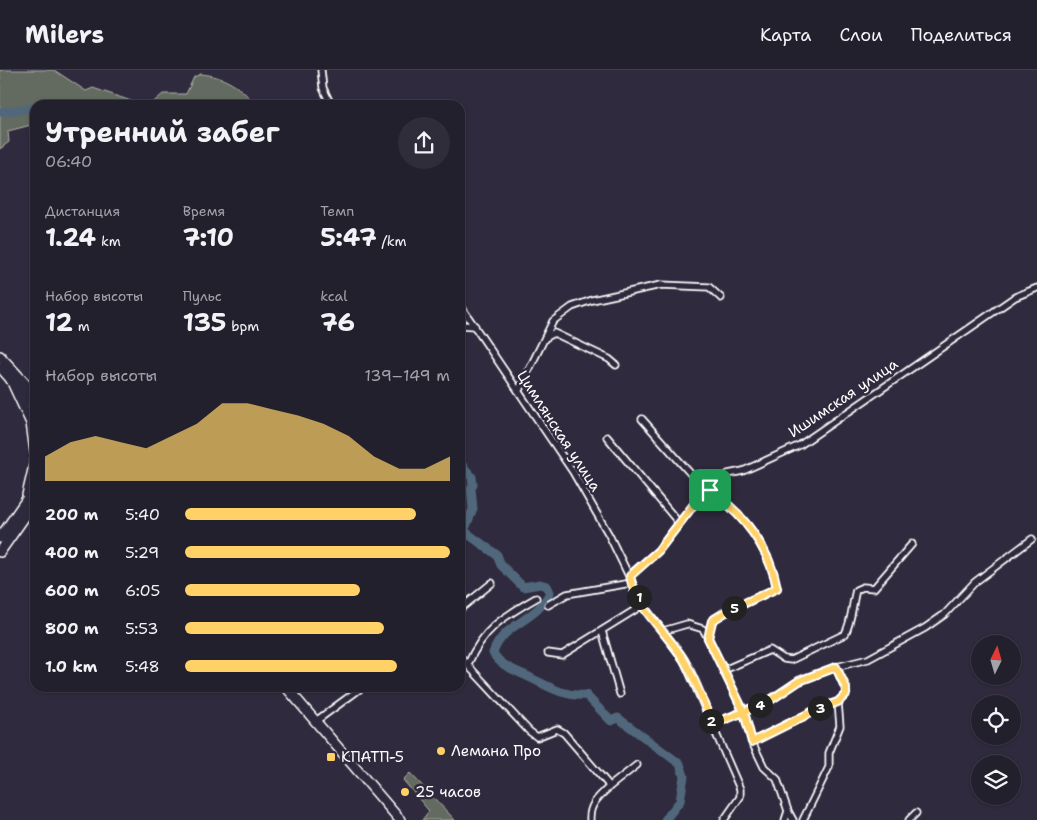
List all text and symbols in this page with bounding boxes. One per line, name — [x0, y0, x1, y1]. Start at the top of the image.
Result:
text: Milers — [25, 19, 104, 51]
text: Карта — [760, 23, 811, 47]
text: Слои — [839, 23, 883, 47]
text: Поделиться — [911, 23, 1012, 47]
text: Утренний забег — [45, 113, 280, 151]
button: share — [398, 117, 450, 169]
text: 06:40 — [45, 151, 92, 172]
text: Дистанция — [45, 202, 120, 220]
text: Время — [183, 202, 225, 220]
text: Темп — [320, 202, 354, 220]
text: 1.24 — [45, 220, 96, 254]
text: 7:10 — [183, 220, 234, 254]
text: 5:47 — [320, 220, 377, 254]
text: km — [96, 232, 121, 250]
text: /km — [377, 232, 407, 250]
text: Набор высоты — [45, 287, 143, 305]
text: Пульс — [183, 287, 222, 305]
text: kcal — [320, 287, 348, 305]
text: 12 — [45, 305, 73, 339]
text: 135 — [183, 305, 226, 339]
text: 76 — [320, 305, 355, 339]
text: m — [73, 317, 90, 335]
text: bpm — [226, 317, 259, 335]
street label: Ишимская улица — [784, 354, 902, 442]
text: Набор высоты — [45, 365, 157, 386]
text: 139–149 m — [364, 365, 450, 386]
street label: Цимлянская улица — [512, 367, 606, 496]
pin — [689, 469, 731, 511]
icon: arrive — [696, 476, 724, 504]
text: 200 m — [45, 504, 98, 525]
text: 5:40 — [125, 504, 160, 525]
text: 400 m — [45, 542, 99, 563]
text: 5:29 — [125, 542, 159, 563]
text: 600 m — [45, 580, 99, 601]
text: 6:05 — [125, 580, 160, 601]
pin: 1 — [626, 584, 652, 610]
text: 1 — [636, 588, 643, 606]
pin: 5 — [722, 596, 746, 620]
text: 5 — [730, 599, 739, 617]
text: 800 m — [45, 618, 99, 639]
text: 5:53 — [125, 618, 159, 639]
north arrow — [971, 635, 1021, 685]
map controls — [971, 635, 1021, 805]
text: 1.0 km — [45, 656, 97, 677]
text: 5:48 — [125, 656, 160, 677]
pin: 4 — [748, 692, 772, 718]
button: locate — [971, 695, 1021, 745]
text: 4 — [756, 696, 765, 714]
pin: 3 — [808, 696, 832, 720]
text: 3 — [816, 699, 825, 717]
pin: 2 — [698, 708, 724, 734]
text: 2 — [707, 712, 716, 730]
place label: Лемана Про — [451, 741, 541, 761]
marker: Лемана Про — [435, 745, 447, 757]
place label: КПАТП-5 — [341, 747, 404, 767]
marker: КПАТП-5 — [325, 751, 337, 763]
button: layers — [971, 755, 1021, 805]
place label: 25 часов — [415, 782, 481, 802]
marker: 25 часов — [399, 786, 411, 798]

